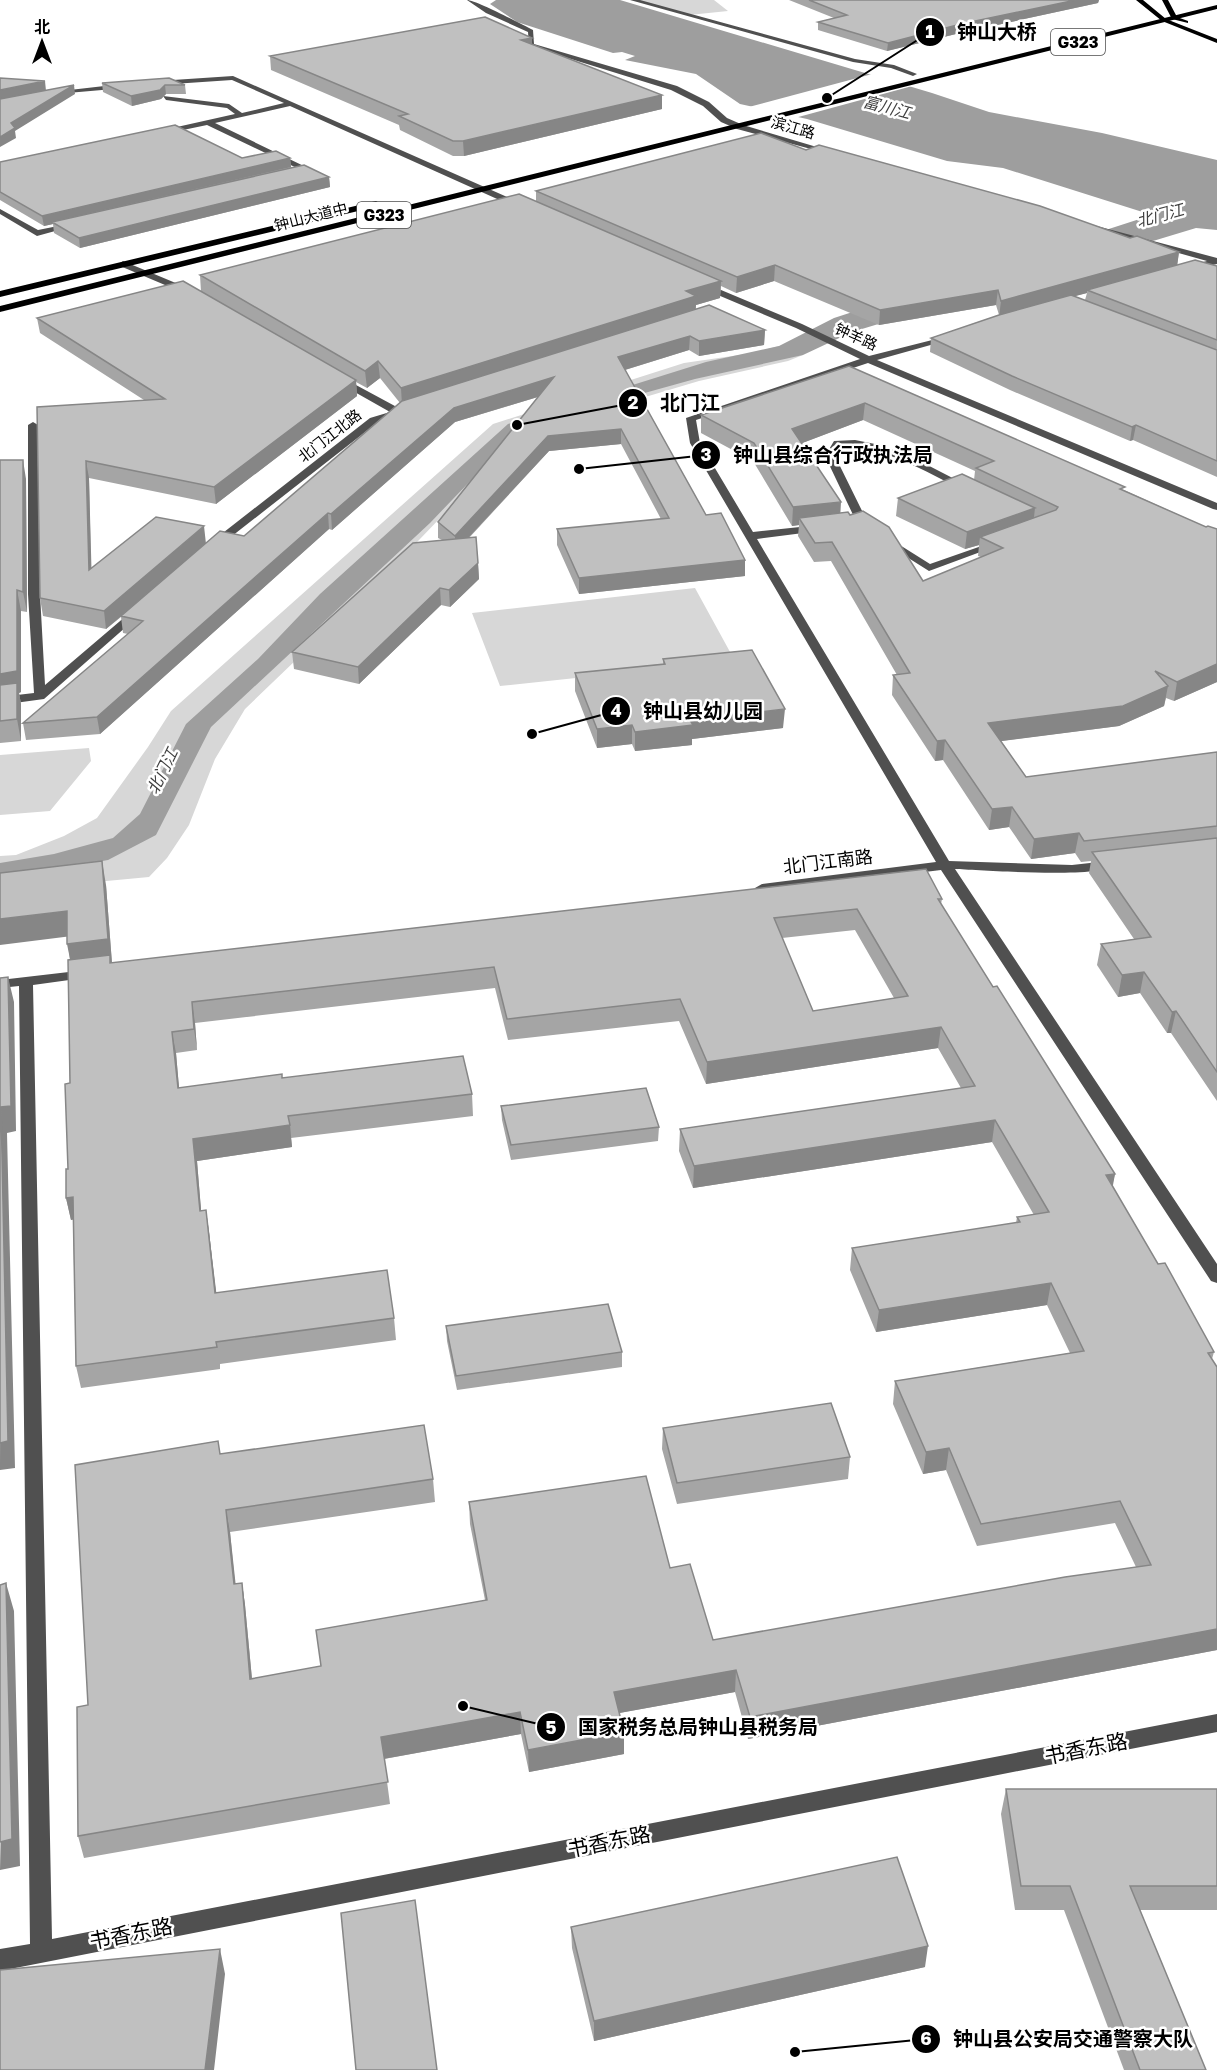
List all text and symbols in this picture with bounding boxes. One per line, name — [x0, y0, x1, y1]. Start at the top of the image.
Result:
north arrow — [12, 12, 72, 72]
callout: 钟山大桥 — [915, 13, 1049, 51]
text: 北 — [34, 17, 50, 37]
text: 钟山大桥 — [957, 19, 1037, 43]
text: 1 — [925, 20, 935, 42]
road number: G323 — [1051, 29, 1105, 55]
water label: 富川江 — [861, 91, 915, 123]
street label: 滨江路 — [769, 112, 817, 142]
street label: 钟山大道中 — [272, 198, 349, 234]
water label: 北门江 — [1134, 199, 1188, 231]
road number: G323 — [357, 202, 411, 228]
street label: 钟羊路 — [832, 319, 881, 353]
callout: 北门江 — [618, 384, 732, 422]
text: 北门江 — [660, 390, 720, 414]
text: 2 — [628, 391, 639, 413]
street label: 北门江北路 — [294, 405, 364, 465]
callout: 钟山县综合行政执法局 — [691, 436, 945, 474]
text: 钟山县综合行政执法局 — [733, 442, 933, 466]
text: 3 — [701, 443, 712, 465]
callout: 钟山县幼儿园 — [601, 692, 775, 730]
text: 钟山县幼儿园 — [643, 698, 763, 722]
text: 4 — [610, 699, 622, 721]
water label: 北门江 — [142, 743, 182, 797]
street label: 北门江南路 — [782, 845, 874, 877]
callout: 国家税务总局钟山县税务局 — [536, 1708, 830, 1746]
text: 国家税务总局钟山县税务局 — [578, 1714, 818, 1738]
text: 5 — [546, 1716, 557, 1738]
street label: 书香东路 — [1042, 1727, 1130, 1769]
street label: 书香东路 — [565, 1820, 653, 1862]
street label: 书香东路 — [87, 1912, 175, 1954]
callout: 钟山县公安局交通警察大队 — [911, 2020, 1205, 2058]
text: 钟山县公安局交通警察大队 — [953, 2026, 1193, 2050]
text: 6 — [920, 2027, 932, 2049]

